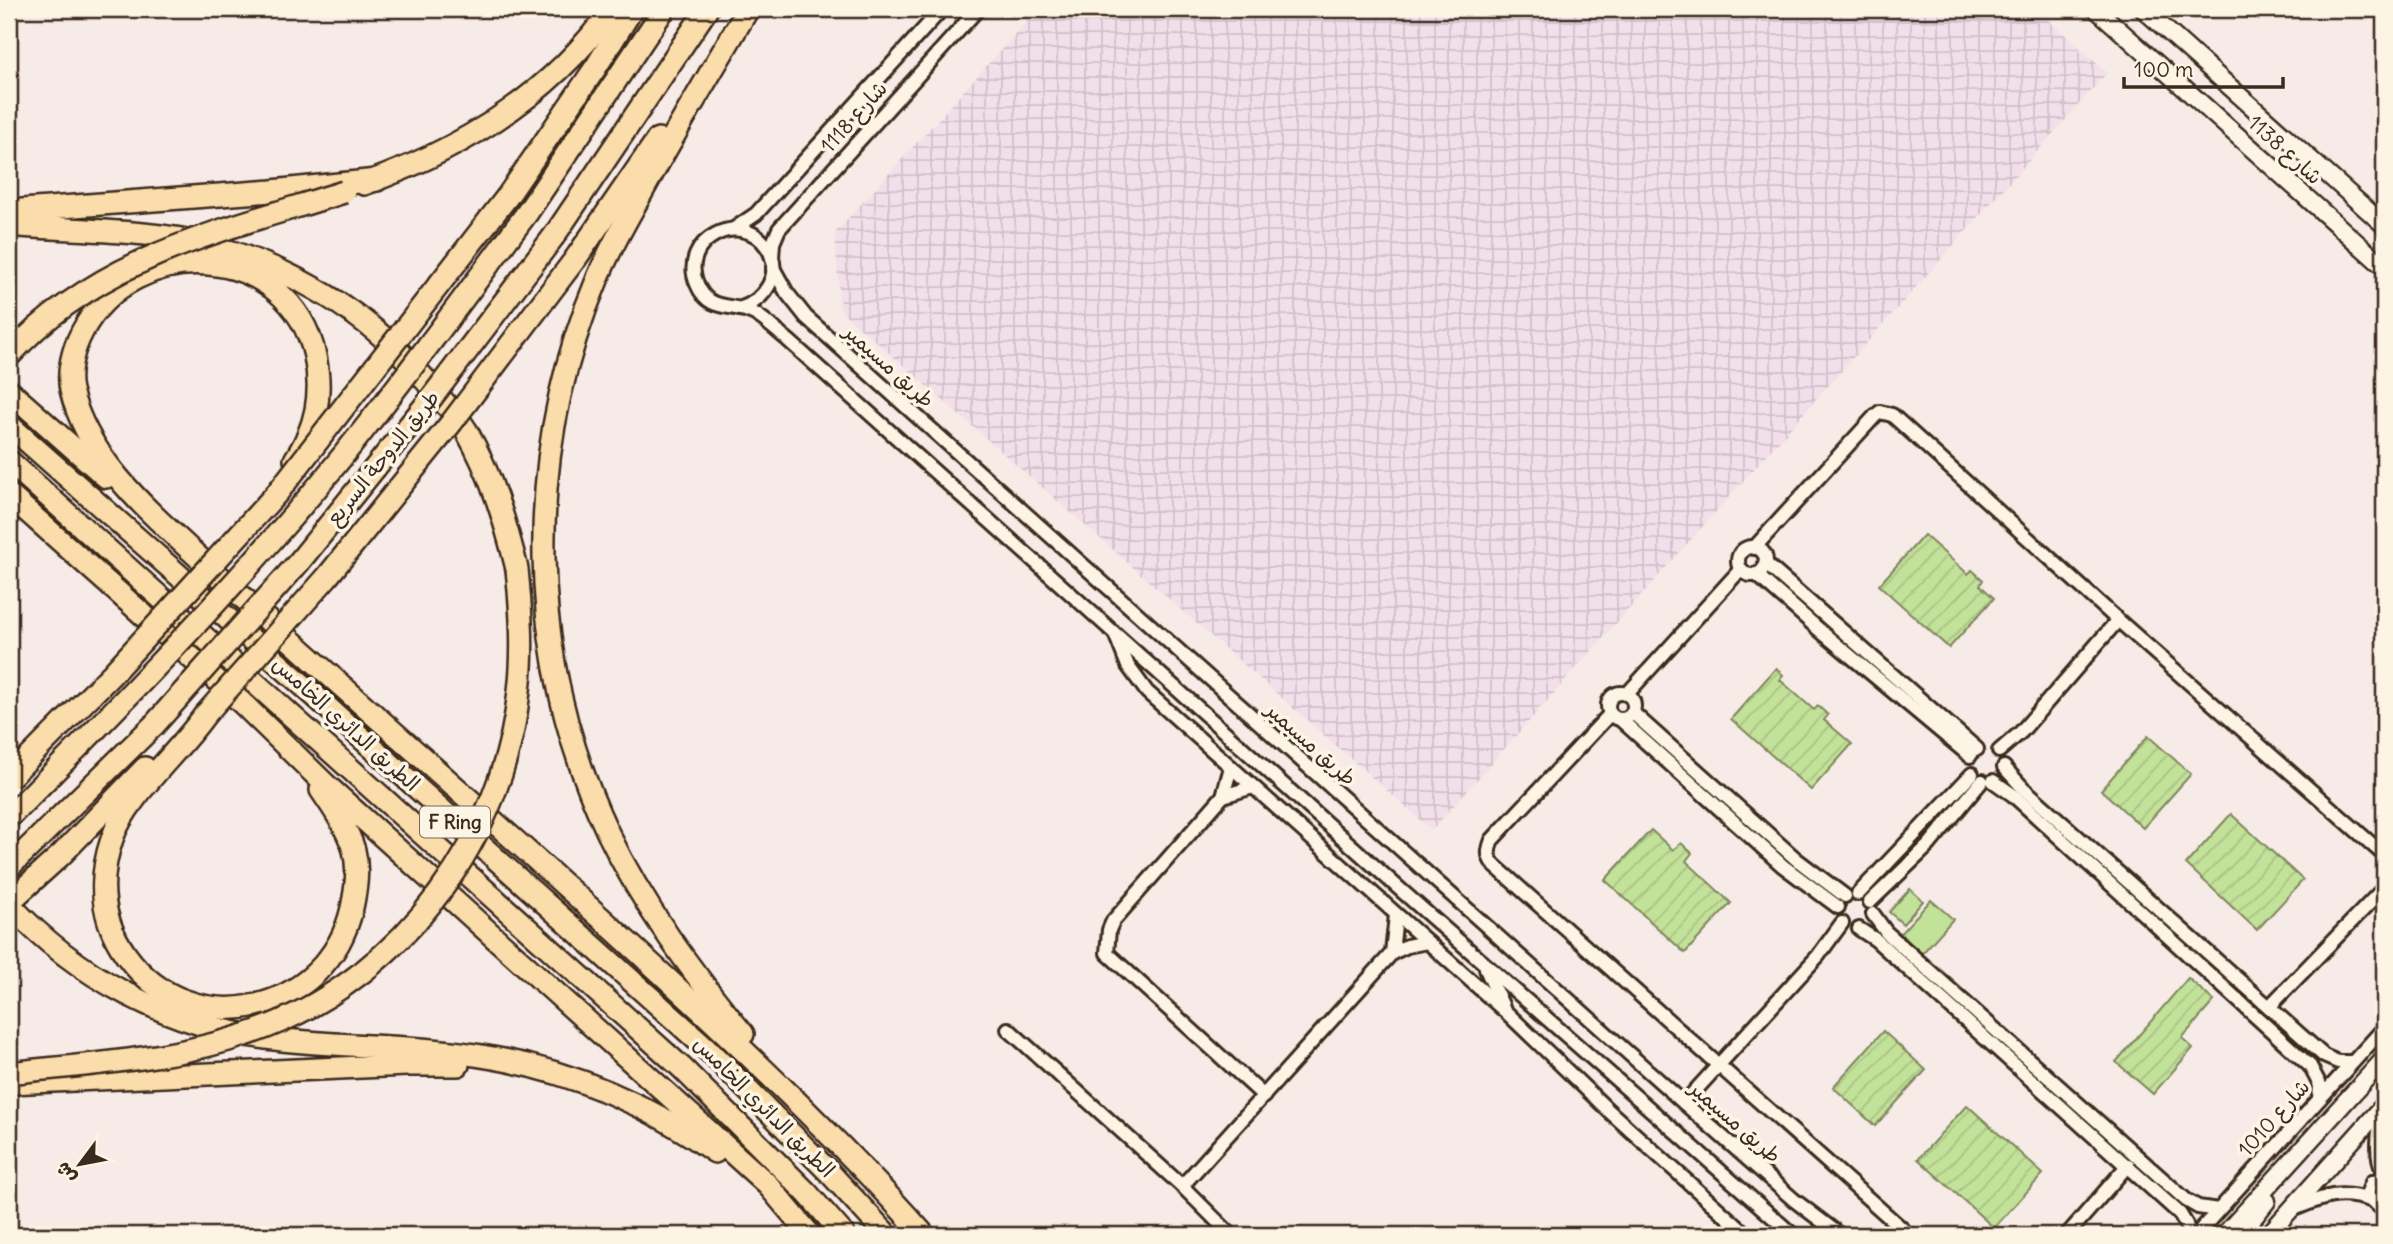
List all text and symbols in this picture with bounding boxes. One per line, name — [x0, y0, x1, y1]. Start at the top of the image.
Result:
scale bar — [2124, 46, 2283, 90]
text: 100 m — [2134, 56, 2193, 83]
street label: شارع 1118 — [814, 75, 894, 160]
street label: شارع 1138 — [2241, 109, 2328, 192]
street label: طريق مسيمير — [837, 316, 940, 413]
street label: طريق الدوحة السريع — [320, 385, 447, 532]
street label: الطريق الدائري الخامس — [266, 650, 426, 798]
street label: طريق مسيمير — [1259, 694, 1362, 791]
road number: F Ring — [420, 806, 490, 838]
street label: الطريق الدائري الخامس — [687, 1030, 841, 1184]
street label: طريق مسيمير — [1682, 1073, 1787, 1169]
street label: شارع 1010 — [2232, 1073, 2317, 1163]
north arrow — [46, 1128, 116, 1198]
text: ش — [50, 1158, 81, 1188]

